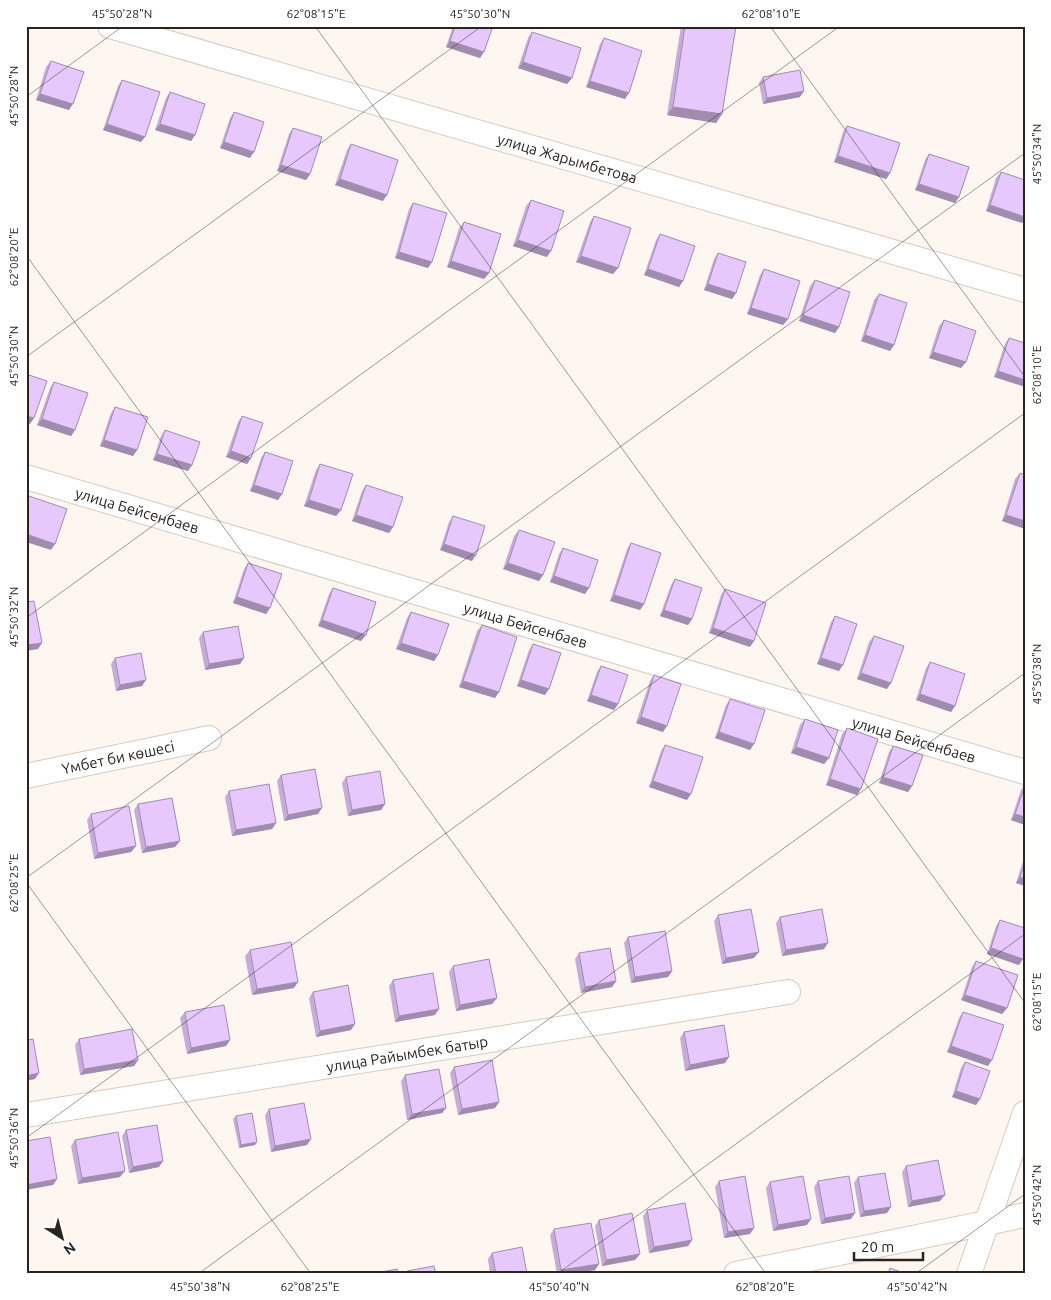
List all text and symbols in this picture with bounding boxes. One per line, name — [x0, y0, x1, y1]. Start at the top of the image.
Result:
text: 45°50'28"N — [92, 7, 152, 20]
text: 62°08'15"E — [287, 7, 346, 20]
text: 45°50'30"N — [450, 7, 510, 20]
text: 62°08'10"E — [742, 7, 801, 20]
text: 45°50'28"N — [7, 66, 20, 126]
text: 45°50'34"N — [1030, 124, 1043, 184]
street label: улица Жарымбетова — [496, 130, 639, 186]
text: 62°08'20"E — [7, 227, 20, 286]
text: 45°50'30"N — [7, 326, 20, 386]
text: 62°08'10"E — [1030, 345, 1043, 404]
street label: улица Бейсенбаев — [73, 484, 201, 536]
text: 45°50'32"N — [7, 587, 20, 647]
street label: улица Бейсенбаев — [462, 598, 589, 651]
text: 45°50'38"N — [1030, 644, 1043, 704]
street label: улица Бейсенбаев — [850, 713, 978, 766]
street label: Үмбет би көшесі — [60, 737, 176, 777]
text: 62°08'25"E — [7, 853, 20, 912]
text: 62°08'15"E — [1030, 972, 1043, 1031]
street label: улица Райымбек батыр — [325, 1032, 489, 1075]
text: 45°50'36"N — [7, 1108, 20, 1168]
text: 45°50'42"N — [1030, 1165, 1043, 1225]
north arrow — [38, 1212, 88, 1262]
scale bar — [854, 1230, 922, 1262]
text: 20 m — [861, 1238, 894, 1255]
text: N — [61, 1239, 79, 1258]
text: 45°50'38"N — [170, 1280, 230, 1293]
text: 62°08'25"E — [281, 1280, 340, 1293]
text: 45°50'40"N — [529, 1280, 589, 1293]
text: 62°08'20"E — [736, 1280, 795, 1293]
text: 45°50'42"N — [887, 1280, 947, 1293]

